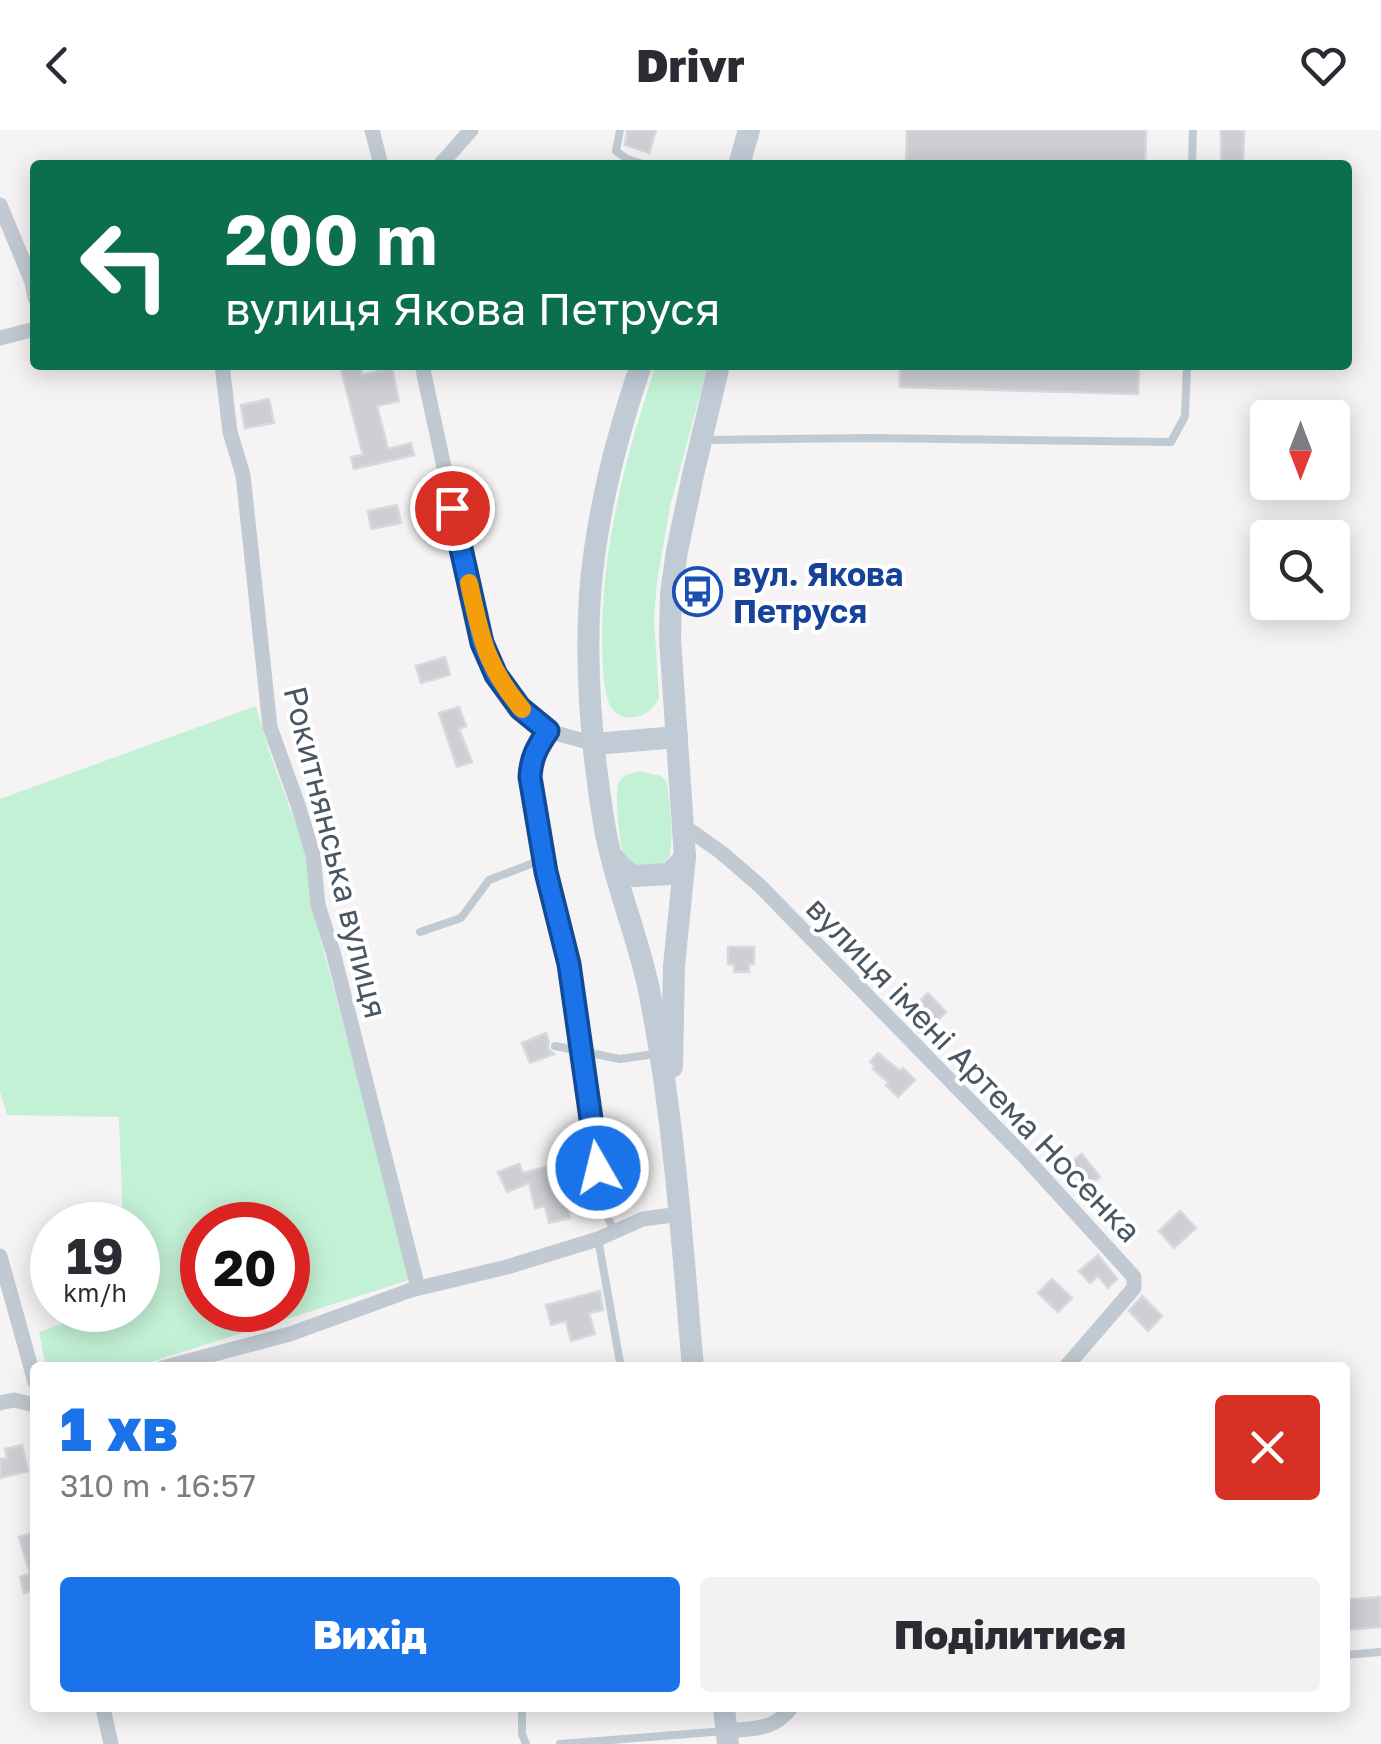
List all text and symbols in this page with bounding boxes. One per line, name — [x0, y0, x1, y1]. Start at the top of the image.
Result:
icon: back — [30, 38, 85, 93]
text: Drivr — [636, 38, 745, 92]
icon: heart — [1296, 38, 1351, 93]
text: 200 m — [225, 196, 437, 280]
icon: left — [60, 200, 190, 330]
text: вулиця Якова Петруся — [225, 281, 720, 335]
north arrow — [1250, 400, 1350, 500]
map controls — [1250, 400, 1350, 620]
pin — [410, 466, 495, 551]
icon: arrive — [425, 481, 480, 536]
button: search — [1250, 520, 1350, 620]
place label: вул. Якова Петруся — [733, 555, 903, 630]
bus stop icon: вул. Якова Петруся — [672, 566, 724, 618]
street label: Рокитнянська вулиця — [276, 682, 396, 1022]
street label: вулиця імені Артема Носенка — [799, 889, 1149, 1249]
position arrow — [546, 1116, 650, 1220]
speed limit sign: 20 — [180, 1202, 310, 1332]
text: 19 — [66, 1225, 124, 1285]
text: km/h — [63, 1277, 127, 1308]
text: 1 хв — [60, 1392, 178, 1464]
button: close — [1215, 1395, 1320, 1500]
text: 310 m · 16:57 — [60, 1466, 256, 1504]
button: Вихід — [60, 1577, 680, 1692]
button: Поділитися — [700, 1577, 1320, 1692]

